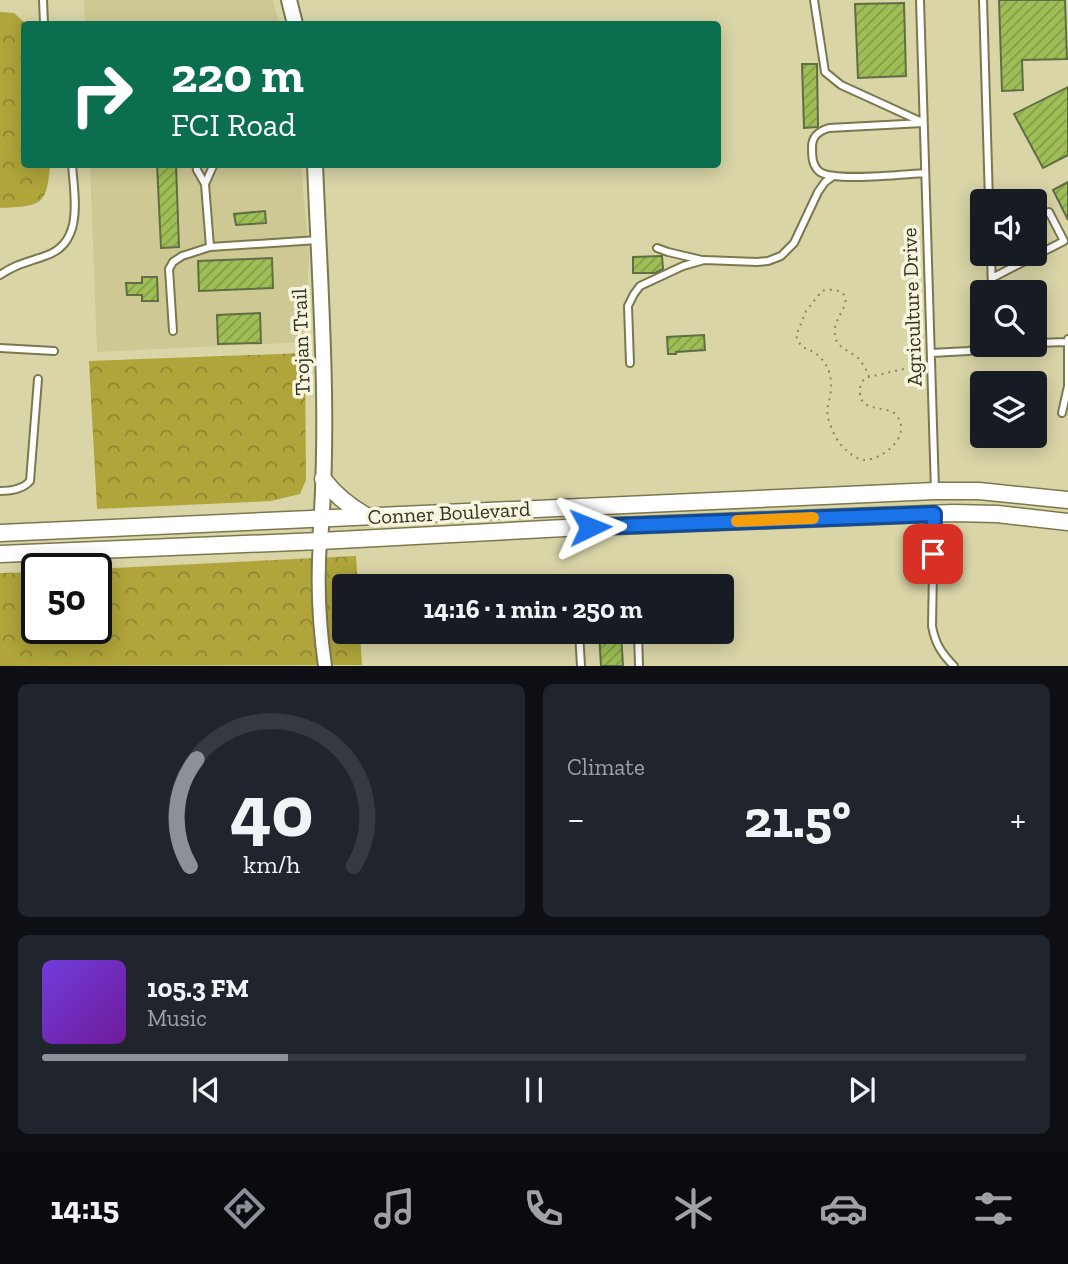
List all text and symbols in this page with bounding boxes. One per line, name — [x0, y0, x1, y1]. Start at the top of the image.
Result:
text: 220 m — [171, 46, 304, 105]
icon: right — [56, 49, 147, 140]
text: FCI Road — [171, 106, 296, 144]
map controls — [970, 189, 1047, 448]
button: sound — [970, 189, 1047, 266]
street label: Agriculture Drive — [896, 227, 927, 387]
button: search — [970, 280, 1047, 357]
street label: Trojan Trail — [286, 288, 316, 396]
button: layers — [970, 371, 1047, 448]
position arrow — [553, 490, 627, 564]
street label: Conner Boulevard — [367, 496, 531, 529]
pin — [903, 524, 963, 584]
icon: arrive — [914, 535, 952, 573]
speed limit sign: 50 — [21, 553, 112, 644]
text: 14:16 · 1 min · 250 m — [423, 593, 643, 625]
text: Climate — [567, 753, 645, 781]
text: 40 — [230, 768, 313, 856]
text: 21.5° — [744, 788, 851, 850]
text: − — [567, 796, 585, 842]
text: + — [1010, 796, 1026, 842]
text: km/h — [243, 849, 300, 879]
text: 105.3 FM — [147, 972, 249, 1004]
text: Music — [147, 1004, 207, 1032]
icon: previous — [187, 1071, 225, 1109]
icon: pause — [515, 1071, 553, 1109]
icon: next — [843, 1071, 881, 1109]
icon: directions — [220, 1184, 269, 1233]
icon: music — [370, 1184, 419, 1233]
icon: phone — [519, 1184, 568, 1233]
icon: climate — [669, 1184, 718, 1233]
icon: car — [819, 1184, 868, 1233]
icon: filters — [969, 1184, 1018, 1233]
text: 14:15 — [50, 1189, 119, 1227]

